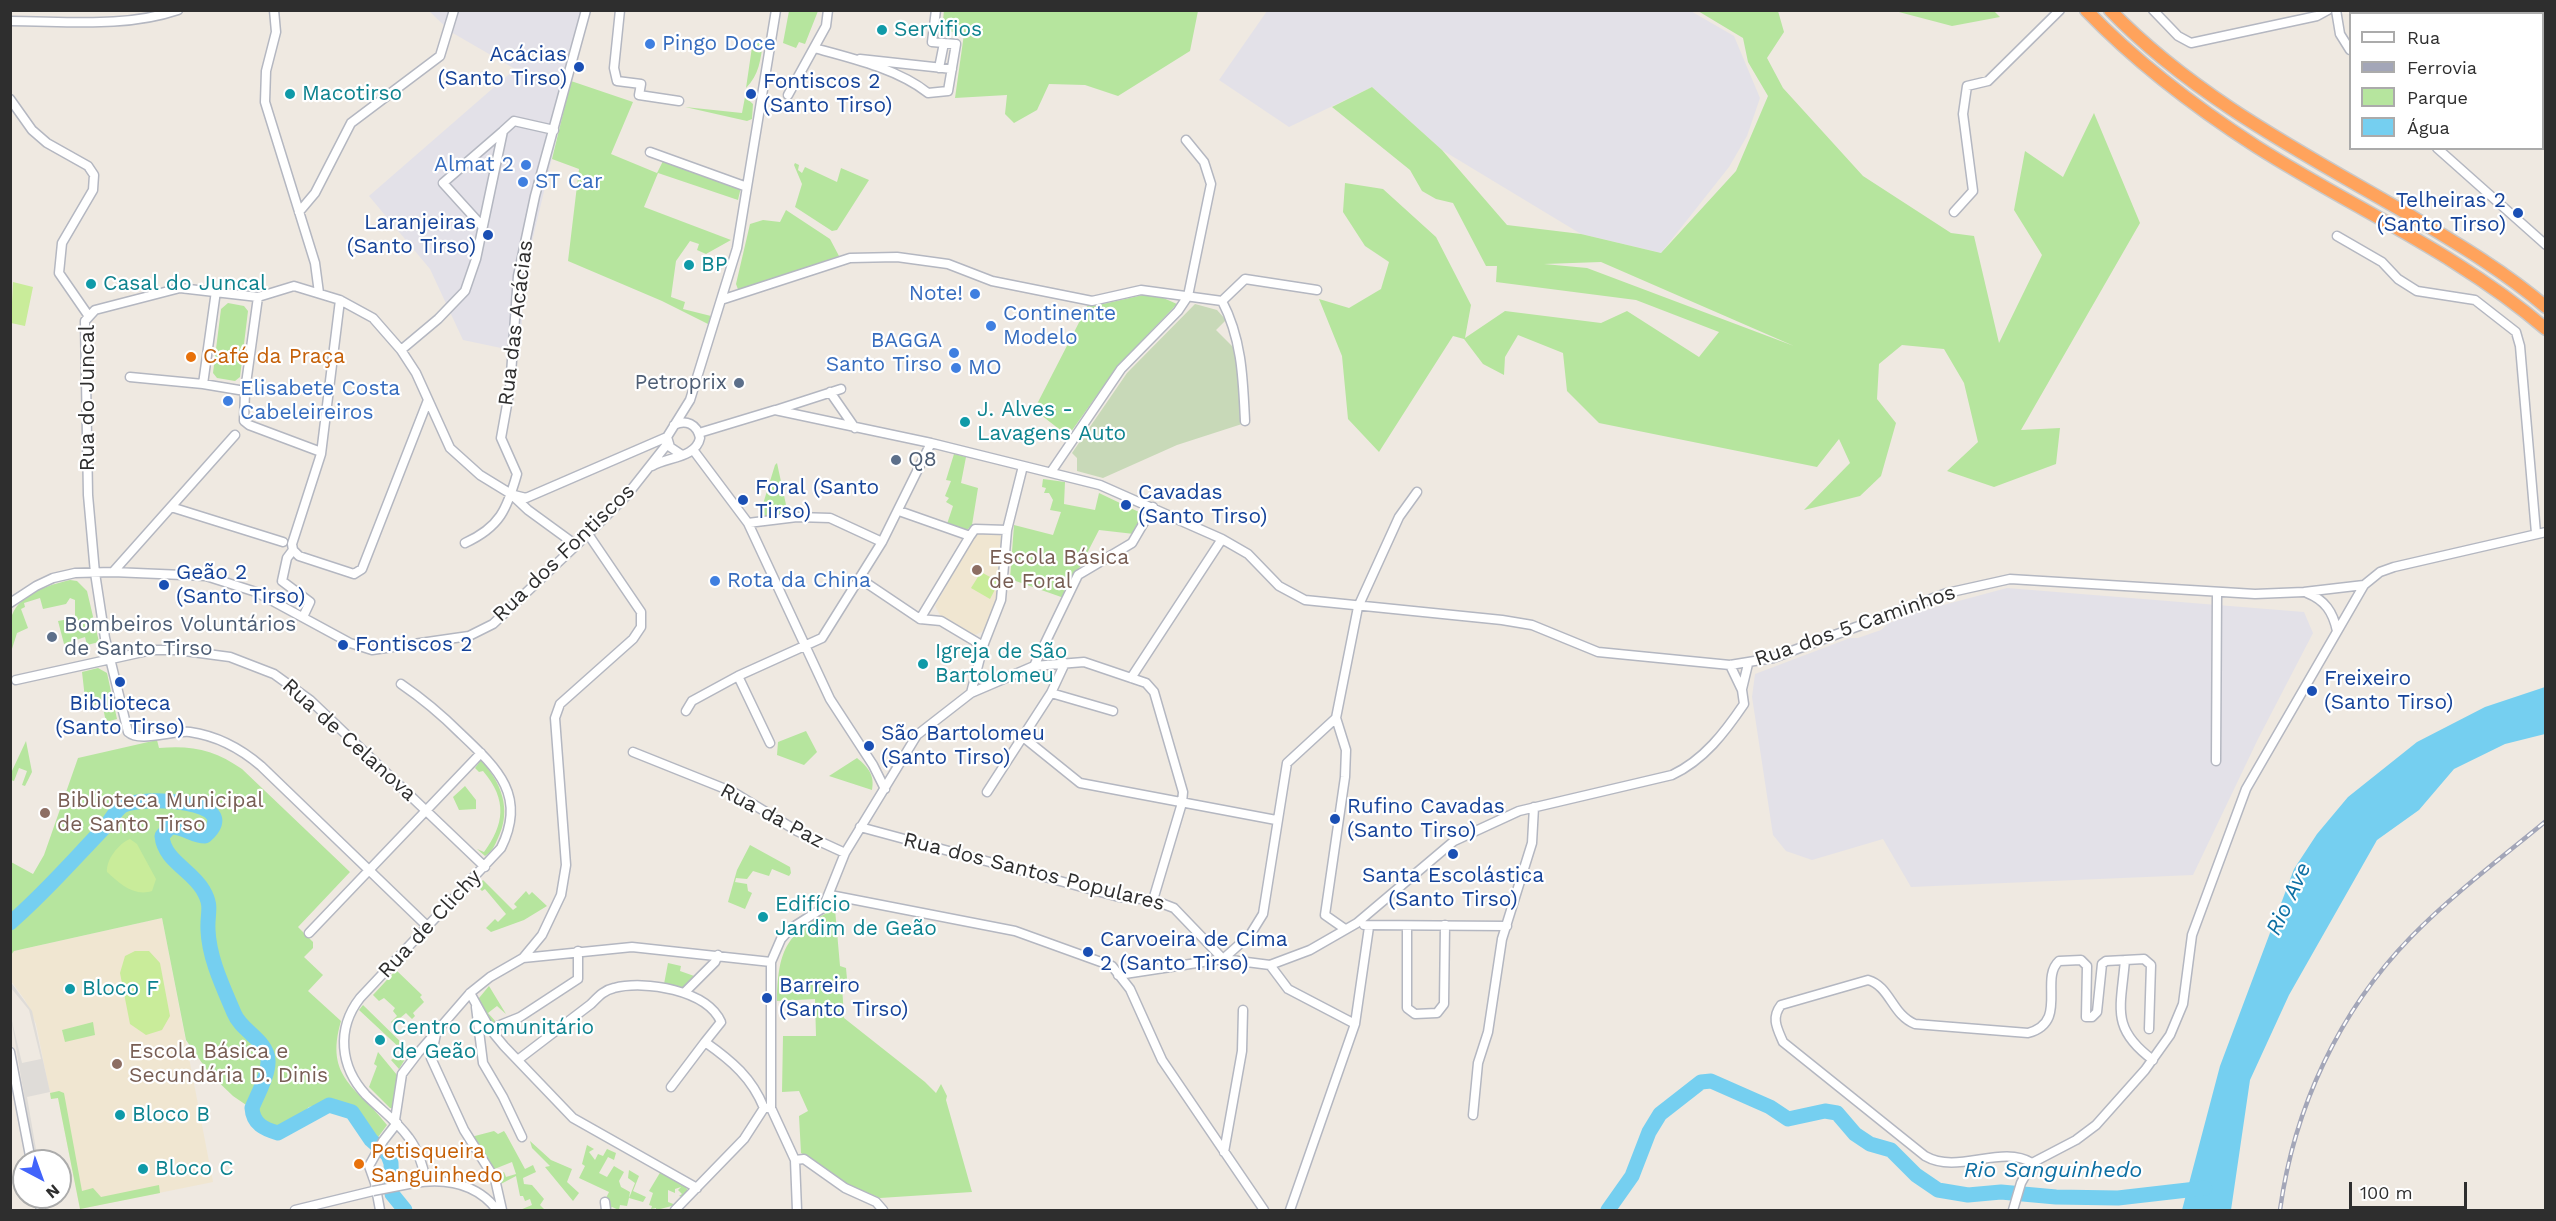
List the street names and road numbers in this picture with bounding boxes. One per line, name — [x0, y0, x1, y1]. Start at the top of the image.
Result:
street label: Rua das Acácias — [493, 239, 539, 407]
street label: Rua do Juncal — [75, 325, 101, 471]
street label: Rua dos Fontiscos — [488, 479, 640, 627]
street label: Rua dos 5 Caminhos — [1751, 580, 1959, 672]
street label: Rua de Celanova — [277, 673, 421, 807]
street label: Rua da Paz — [716, 778, 828, 854]
street label: Rua dos Santos Populares — [901, 827, 1167, 917]
street label: Rua de Clichy — [373, 864, 487, 984]

